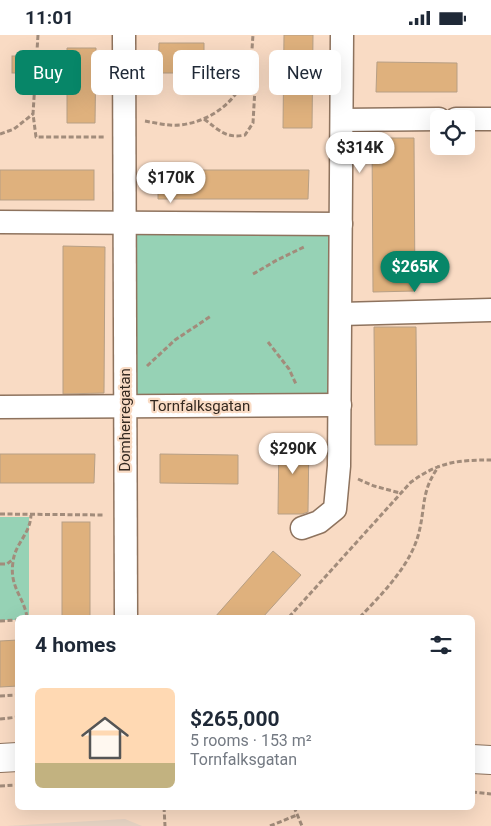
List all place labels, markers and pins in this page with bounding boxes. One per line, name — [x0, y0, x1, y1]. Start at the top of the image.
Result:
pin: $314K — [325, 131, 395, 174]
pin: $170K — [136, 161, 206, 204]
pin: $265K — [380, 251, 450, 293]
pin: $290K — [258, 433, 328, 475]

